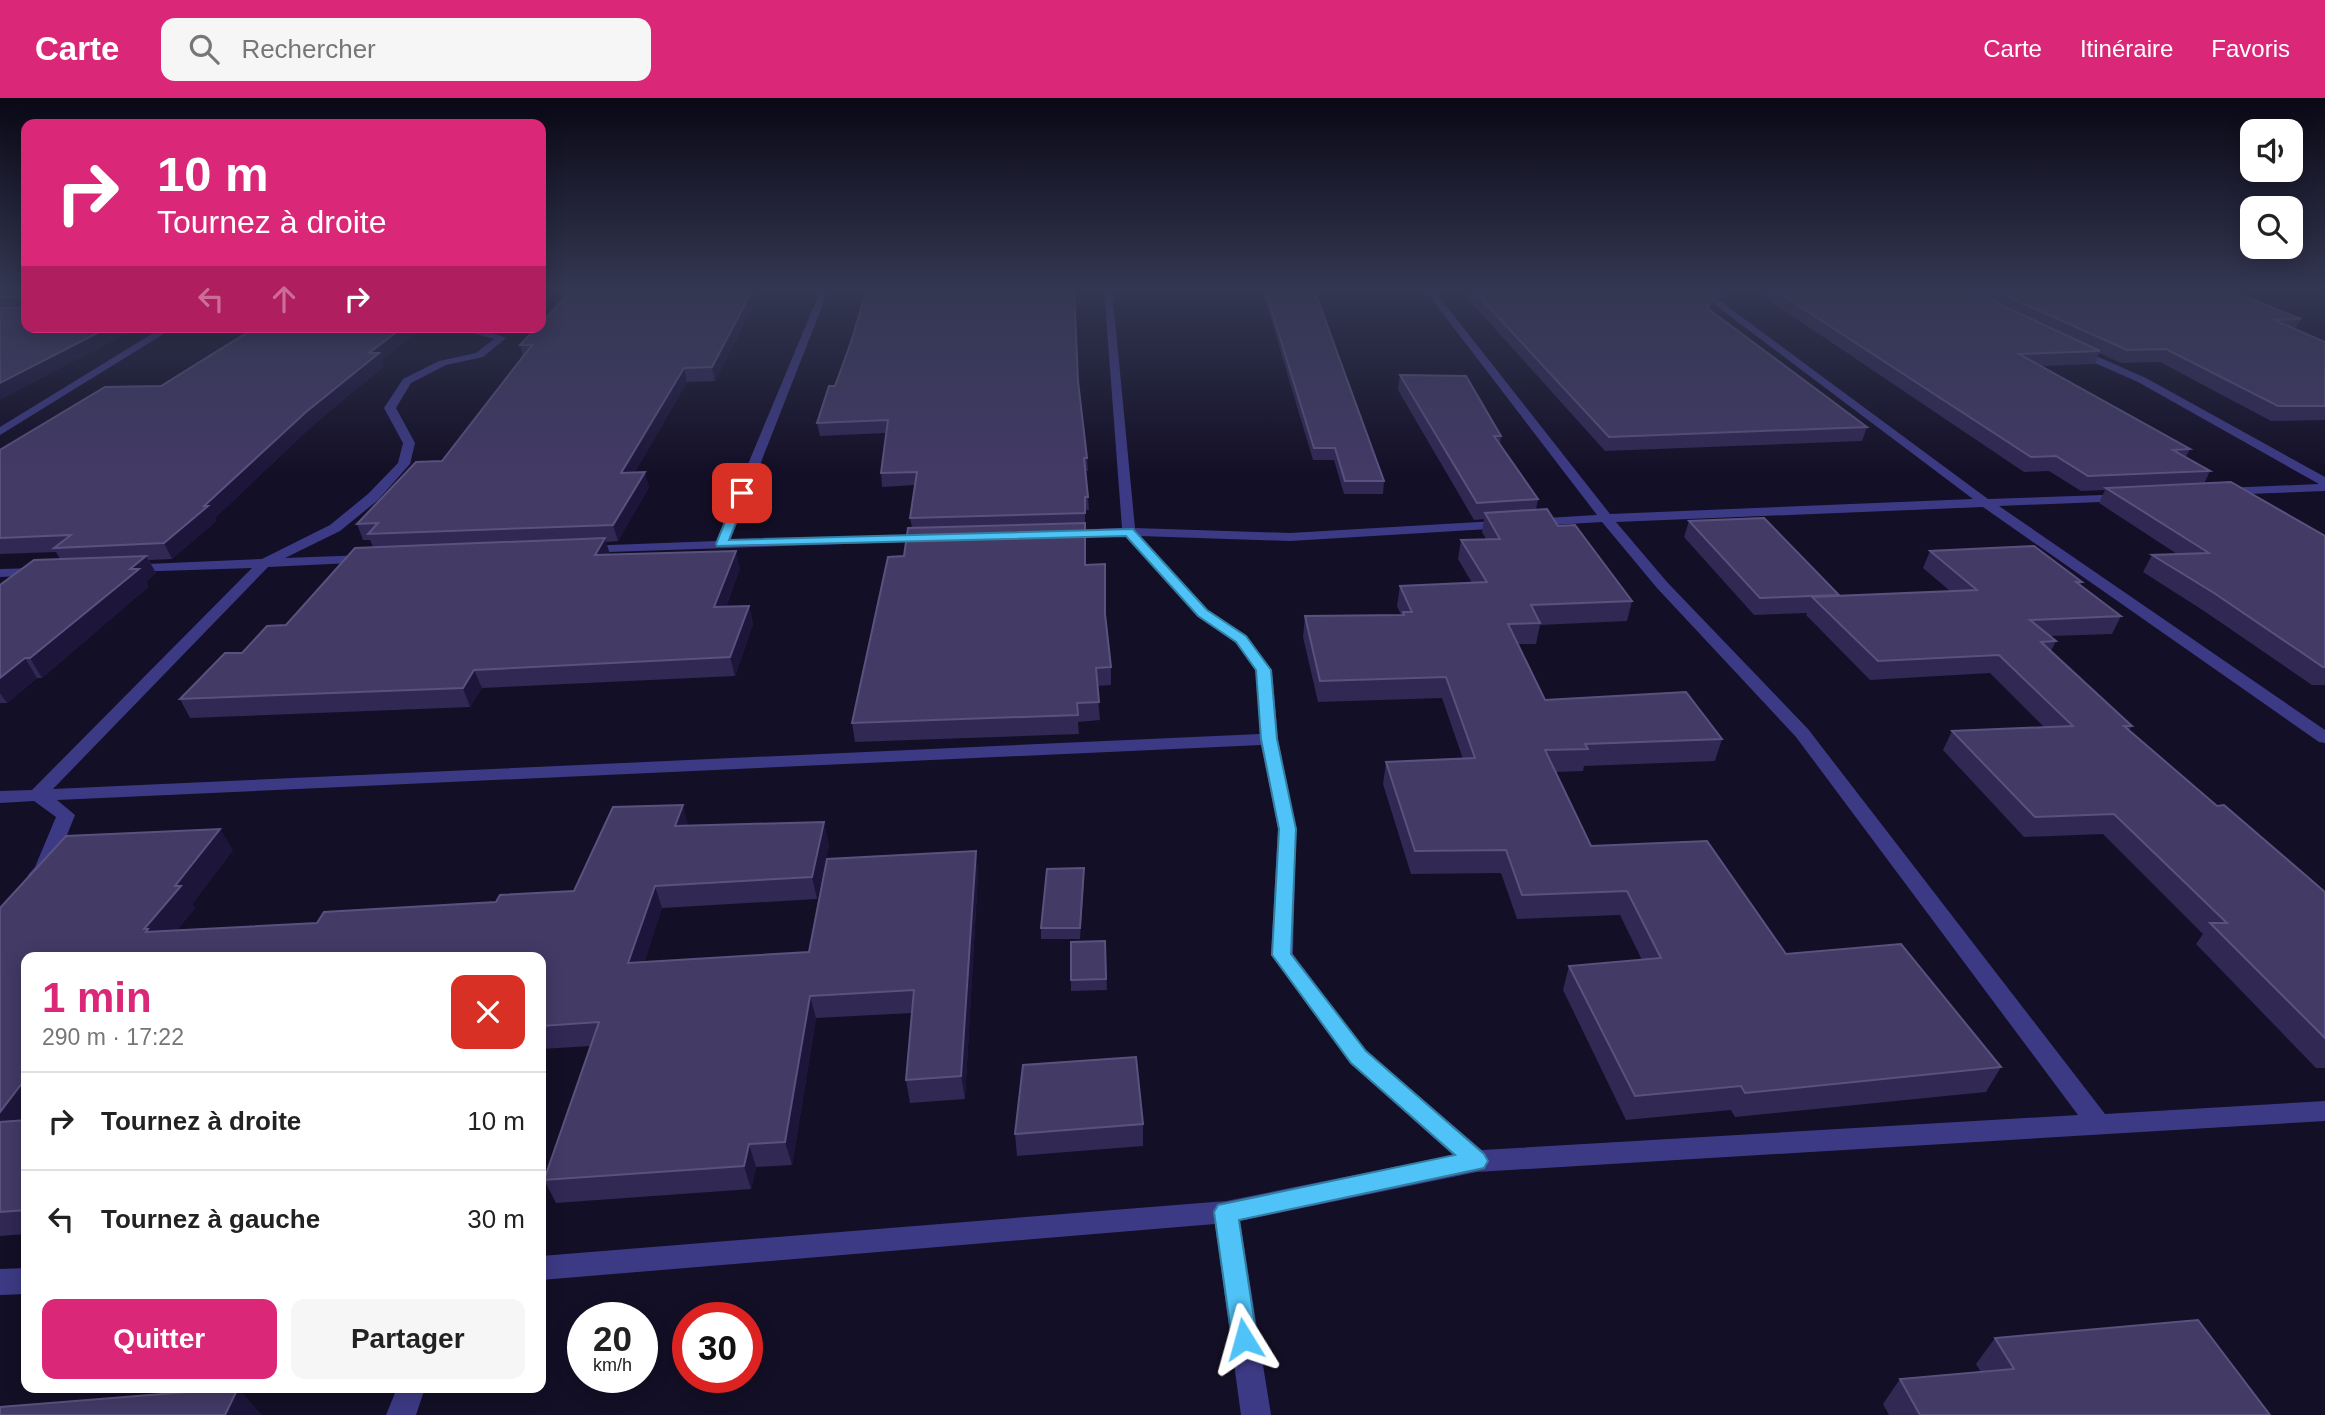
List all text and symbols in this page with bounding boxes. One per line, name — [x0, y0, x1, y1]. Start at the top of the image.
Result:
search box — [161, 18, 651, 81]
text: Carte — [35, 30, 119, 67]
icon: search — [185, 30, 223, 68]
text: Rechercher — [241, 34, 376, 64]
text: Carte — [1983, 35, 2042, 62]
text: Itinéraire — [2080, 35, 2173, 62]
text: Favoris — [2211, 35, 2290, 62]
map controls — [2240, 119, 2303, 259]
button: sound — [2240, 119, 2303, 182]
icon: right — [42, 147, 133, 238]
text: 10 m — [157, 147, 269, 201]
button: search — [2240, 196, 2303, 259]
text: Tournez à droite — [157, 204, 386, 240]
icon: left — [192, 280, 230, 318]
icon: ahead — [265, 280, 303, 318]
icon: right — [338, 280, 376, 318]
pin — [712, 463, 772, 523]
icon: arrive — [723, 474, 761, 512]
text: 1 min — [42, 974, 152, 1021]
button: close — [451, 975, 525, 1049]
text: 290 m · 17:22 — [42, 1024, 184, 1050]
icon: right — [42, 1102, 80, 1140]
text: Tournez à droite — [101, 1106, 301, 1136]
text: 10 m — [467, 1106, 525, 1136]
icon: left — [42, 1200, 80, 1238]
text: Tournez à gauche — [101, 1204, 320, 1234]
text: 30 m — [467, 1204, 525, 1234]
button: Quitter — [42, 1299, 277, 1379]
button: Partager — [291, 1299, 525, 1379]
speed limit sign: 30 — [672, 1302, 763, 1393]
position arrow — [1207, 1302, 1281, 1376]
text: 20 — [593, 1319, 632, 1358]
text: km/h — [593, 1355, 632, 1375]

